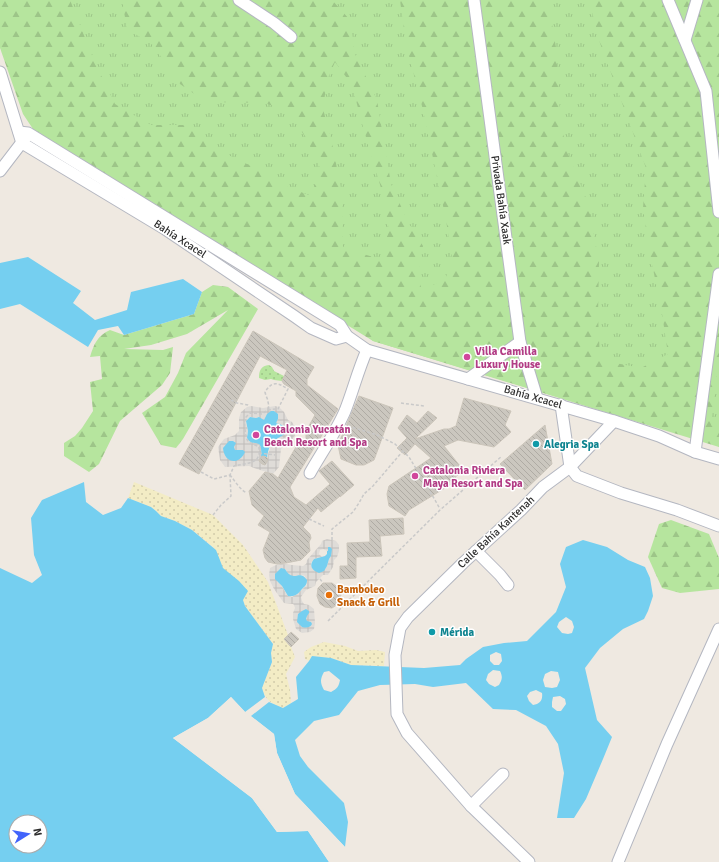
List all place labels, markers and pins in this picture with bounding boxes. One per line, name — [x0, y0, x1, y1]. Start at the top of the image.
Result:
place label: Villa Camilla Luxury House — [475, 345, 541, 371]
marker: Villa Camilla Luxury House — [462, 352, 472, 362]
place label: Catalonia Yucatán Beach Resort and Spa — [264, 423, 367, 449]
marker: Catalonia Yucatán Beach Resort and Spa — [251, 430, 261, 440]
place label: Alegria Spa — [544, 438, 600, 451]
marker: Alegria Spa — [531, 439, 541, 449]
place label: Catalonia Riviera Maya Resort and Spa — [423, 464, 523, 490]
marker: Catalonia Riviera Maya Resort and Spa — [410, 471, 420, 481]
place label: Bamboleo Snack & Grill — [337, 583, 400, 609]
marker: Bamboleo Snack & Grill — [324, 590, 334, 600]
place label: Mérida — [440, 626, 474, 639]
marker: Mérida — [427, 627, 437, 637]

